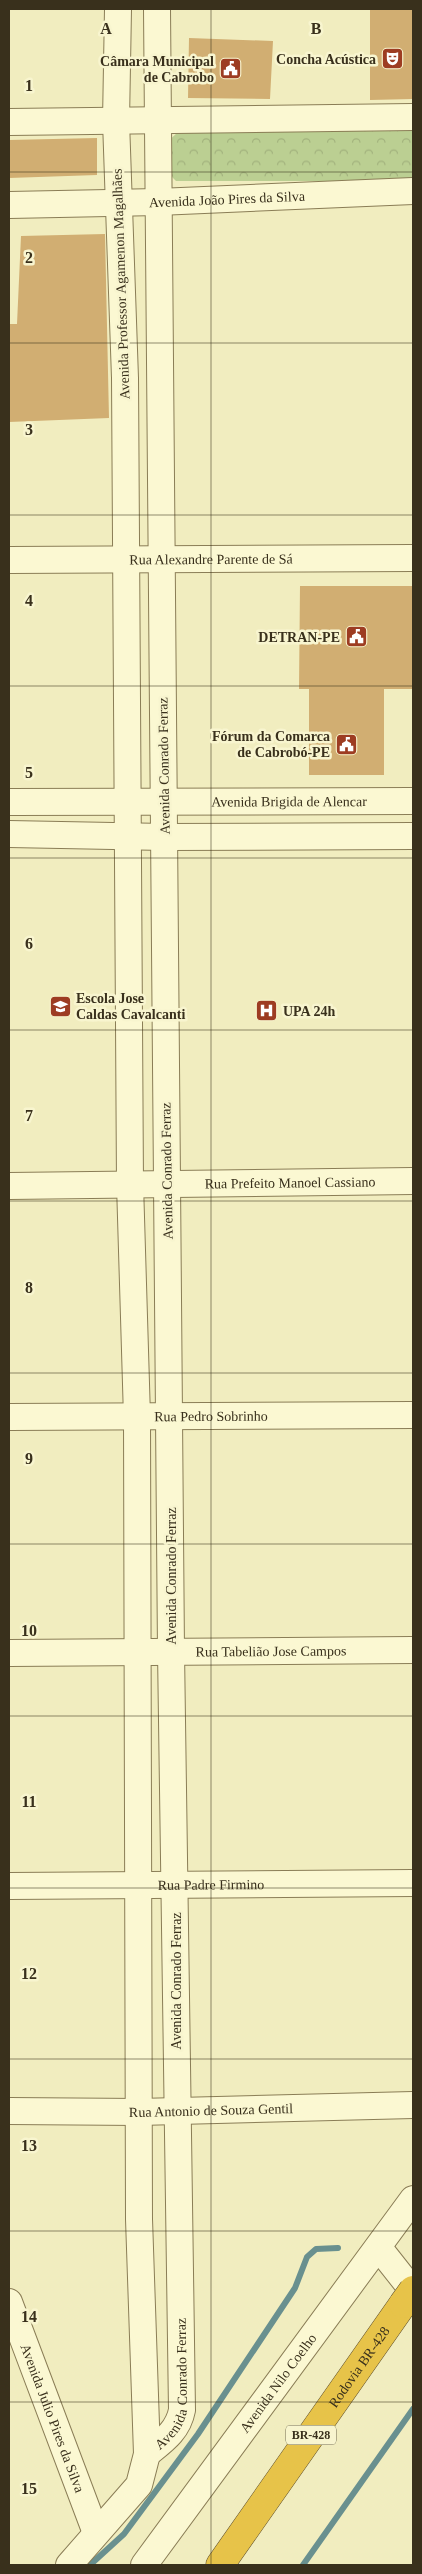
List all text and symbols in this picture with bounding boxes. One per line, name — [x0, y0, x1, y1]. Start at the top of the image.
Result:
text: A — [100, 20, 112, 37]
text: B — [311, 20, 322, 37]
theatre icon: Concha Acústica — [380, 47, 404, 71]
place label: Concha Acústica — [276, 52, 376, 67]
place label: Câmara Municipal de Cabrobo — [100, 54, 214, 85]
public building icon: Câmara Municipal de Cabrobo — [218, 57, 242, 81]
text: 1 — [25, 77, 33, 94]
street label: Avenida Professor Agamenon Magalhães — [109, 168, 133, 400]
street label: Avenida João Pires da Silva — [149, 188, 306, 210]
text: 2 — [25, 249, 33, 266]
text: 3 — [25, 421, 33, 438]
street label: Rua Alexandre Parente de Sá — [129, 551, 294, 567]
text: 4 — [25, 592, 33, 609]
public building icon: DETRAN-PE — [344, 625, 368, 649]
place label: DETRAN-PE — [258, 630, 340, 645]
street label: Avenida Conrado Ferraz — [155, 697, 173, 835]
place label: Fórum da Comarca de Cabrobó-PE — [212, 729, 330, 760]
public building icon: Fórum da Comarca de Cabrobó-PE — [334, 732, 358, 756]
text: 5 — [25, 764, 33, 781]
street label: Avenida Brigida de Alencar — [211, 794, 367, 809]
text: 6 — [25, 935, 33, 952]
place label: Escola Jose Caldas Cavalcanti — [76, 991, 185, 1022]
school or university icon: Escola Jose Caldas Cavalcanti — [48, 994, 72, 1018]
hospital icon: UPA 24h — [255, 999, 279, 1023]
place label: UPA 24h — [283, 1004, 335, 1019]
street label: Avenida Conrado Ferraz — [158, 1102, 176, 1240]
text: 7 — [25, 1107, 33, 1124]
street label: Rua Prefeito Manoel Cassiano — [205, 1174, 375, 1191]
text: 8 — [25, 1279, 33, 1296]
street label: Rua Pedro Sobrinho — [154, 1408, 268, 1424]
text: 9 — [25, 1450, 33, 1467]
street label: Avenida Conrado Ferraz — [164, 1507, 179, 1645]
text: 10 — [21, 1622, 37, 1639]
street label: Rua Tabelião Jose Campos — [196, 1643, 346, 1659]
text: 11 — [21, 1793, 37, 1810]
street label: Rua Padre Firmino — [158, 1877, 264, 1892]
street label: Avenida Conrado Ferraz — [169, 1912, 184, 2050]
text: 12 — [21, 1965, 37, 1982]
street label: Rua Antonio de Souza Gentil — [129, 2101, 293, 2120]
text: 13 — [21, 2137, 37, 2154]
text: 14 — [21, 2308, 37, 2325]
street label: Avenida Conrado Ferraz — [152, 2318, 190, 2452]
street label: Rodovia BR-428 — [325, 2324, 392, 2410]
street label: Avenida Nilo Coelho — [237, 2331, 319, 2435]
street label: Avenida Julio Pires da Silva — [18, 2342, 88, 2495]
road number: BR-428 — [286, 2426, 336, 2444]
text: 15 — [21, 2480, 37, 2497]

